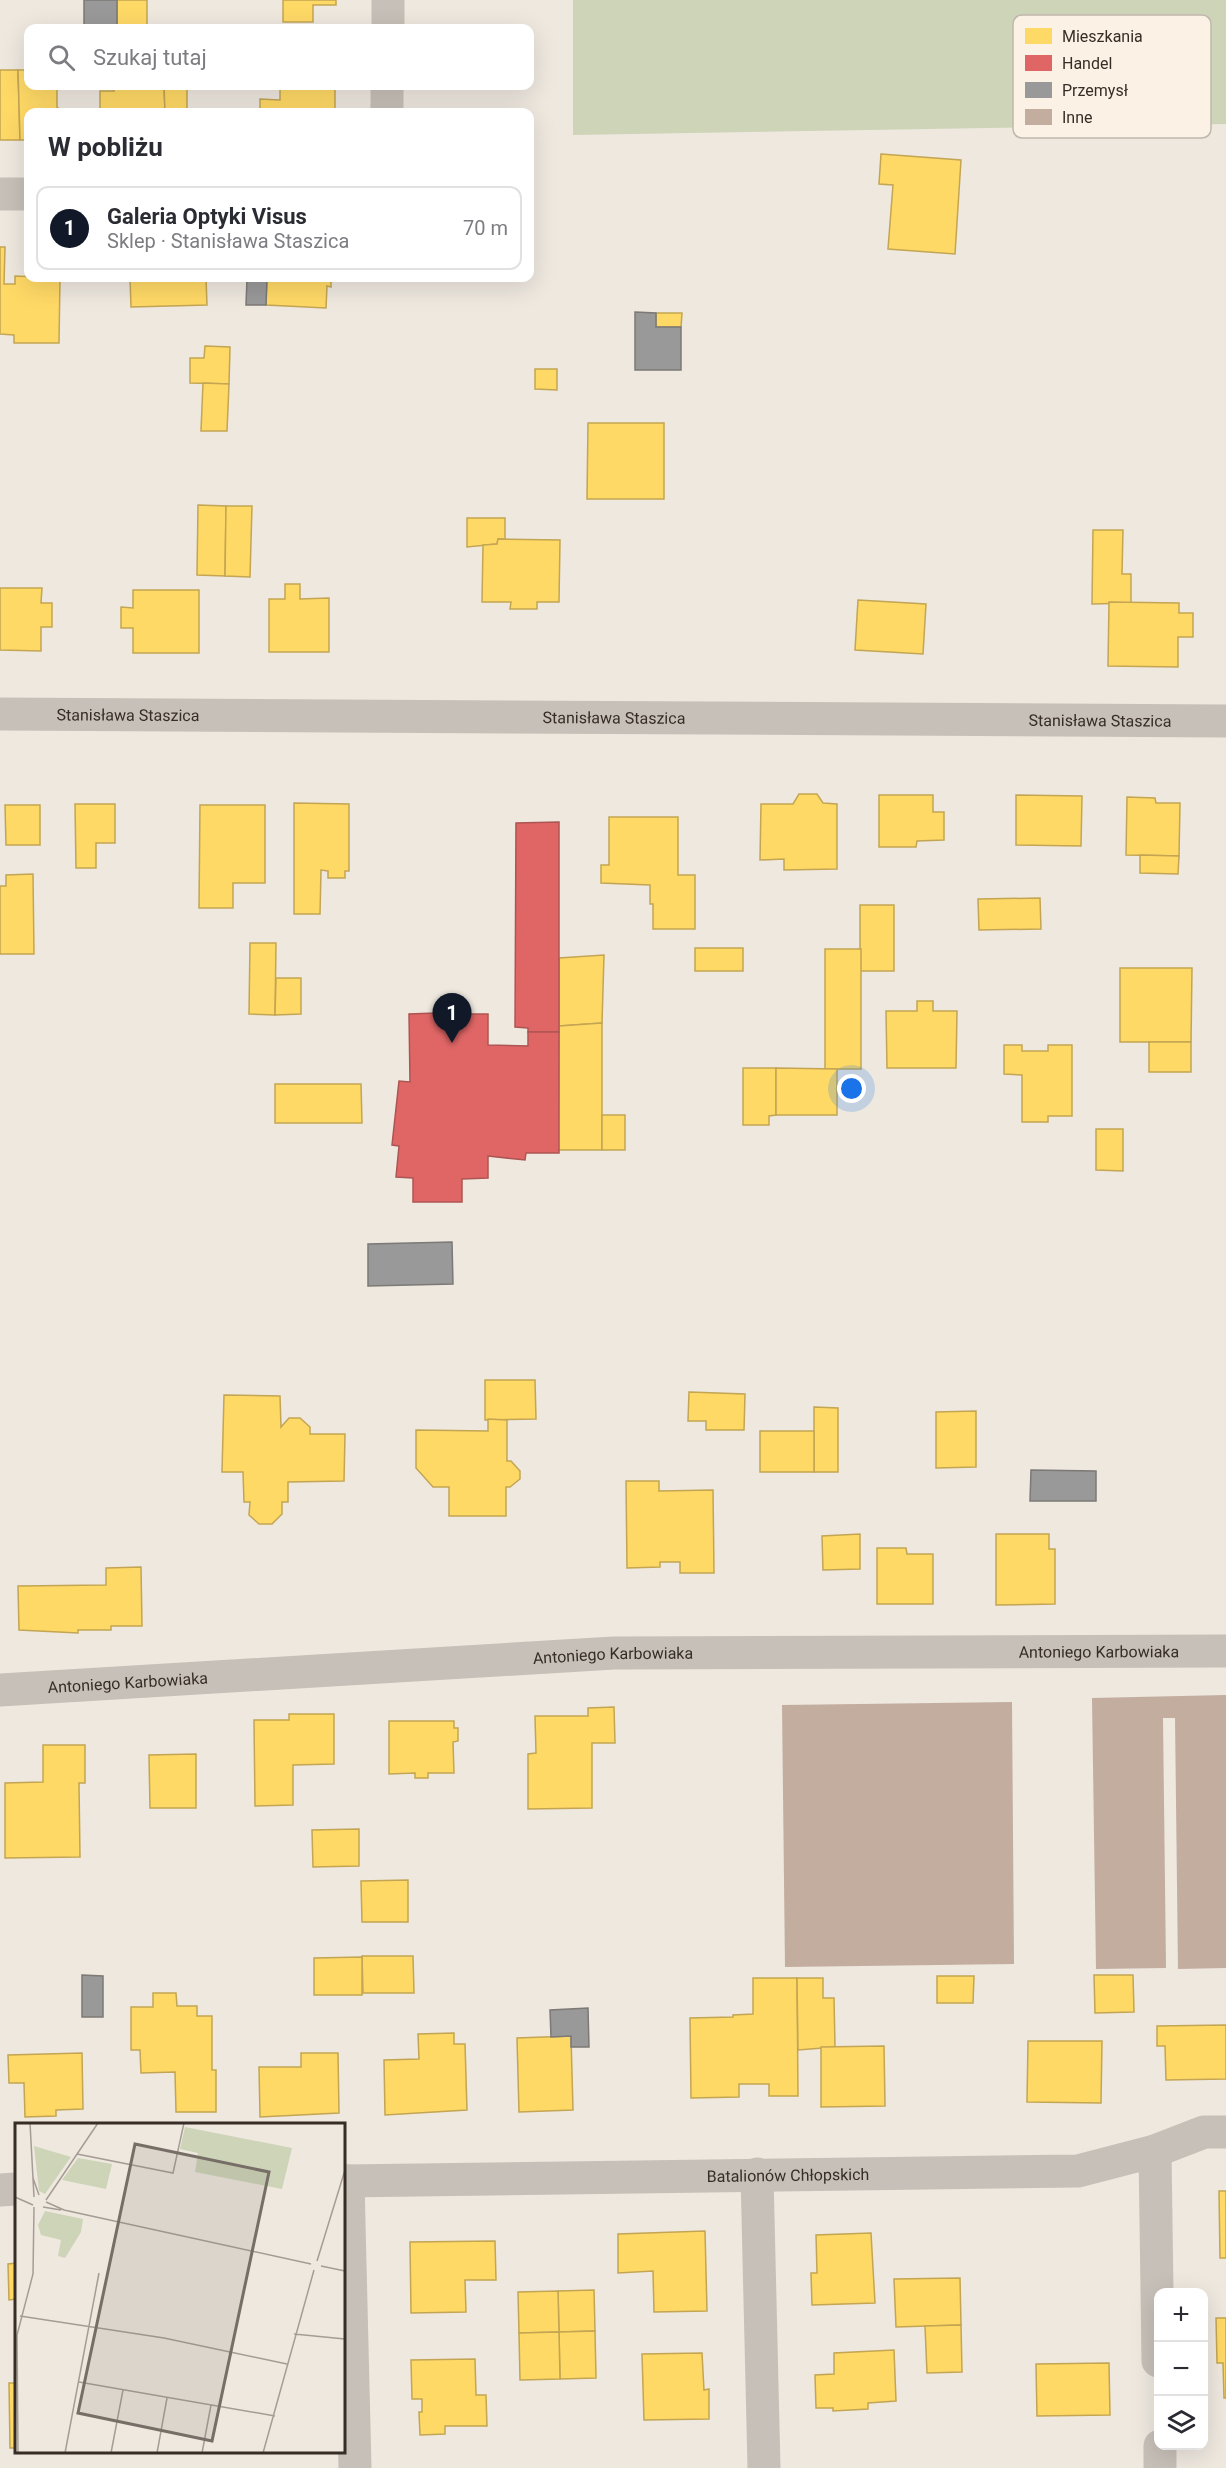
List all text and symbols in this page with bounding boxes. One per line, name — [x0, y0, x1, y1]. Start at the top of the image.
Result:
legend — [1013, 15, 1211, 138]
search box — [24, 24, 534, 90]
text: Mieszkania — [1062, 27, 1143, 46]
icon: search — [45, 41, 78, 74]
text: Szukaj tutaj — [93, 45, 207, 70]
text: Handel — [1062, 54, 1112, 73]
text: Przemysł — [1062, 81, 1129, 100]
text: Inne — [1062, 108, 1093, 127]
text: W pobliżu — [48, 132, 163, 162]
text: Galeria Optyki Visus — [107, 204, 307, 229]
text: 1 — [64, 216, 75, 240]
text: 70 m — [463, 216, 508, 240]
text: Sklep · Stanisława Staszica — [107, 229, 349, 253]
street label: Stanisława Staszica — [57, 705, 199, 725]
street label: Stanisława Staszica — [543, 708, 685, 727]
street label: Stanisława Staszica — [1029, 710, 1171, 730]
pin: 1 — [432, 994, 472, 1043]
your location — [837, 1074, 866, 1103]
street label: Antoniego Karbowiaka — [1019, 1642, 1179, 1661]
street label: Antoniego Karbowiaka — [532, 1643, 693, 1667]
street label: Antoniego Karbowiaka — [47, 1668, 208, 1697]
inset map — [15, 2123, 345, 2453]
street label: Batalionów Chłopskich — [707, 2164, 869, 2186]
map controls — [1154, 2288, 1208, 2450]
button: + — [1154, 2288, 1208, 2342]
button: − — [1154, 2342, 1208, 2396]
button: layers — [1154, 2396, 1208, 2450]

